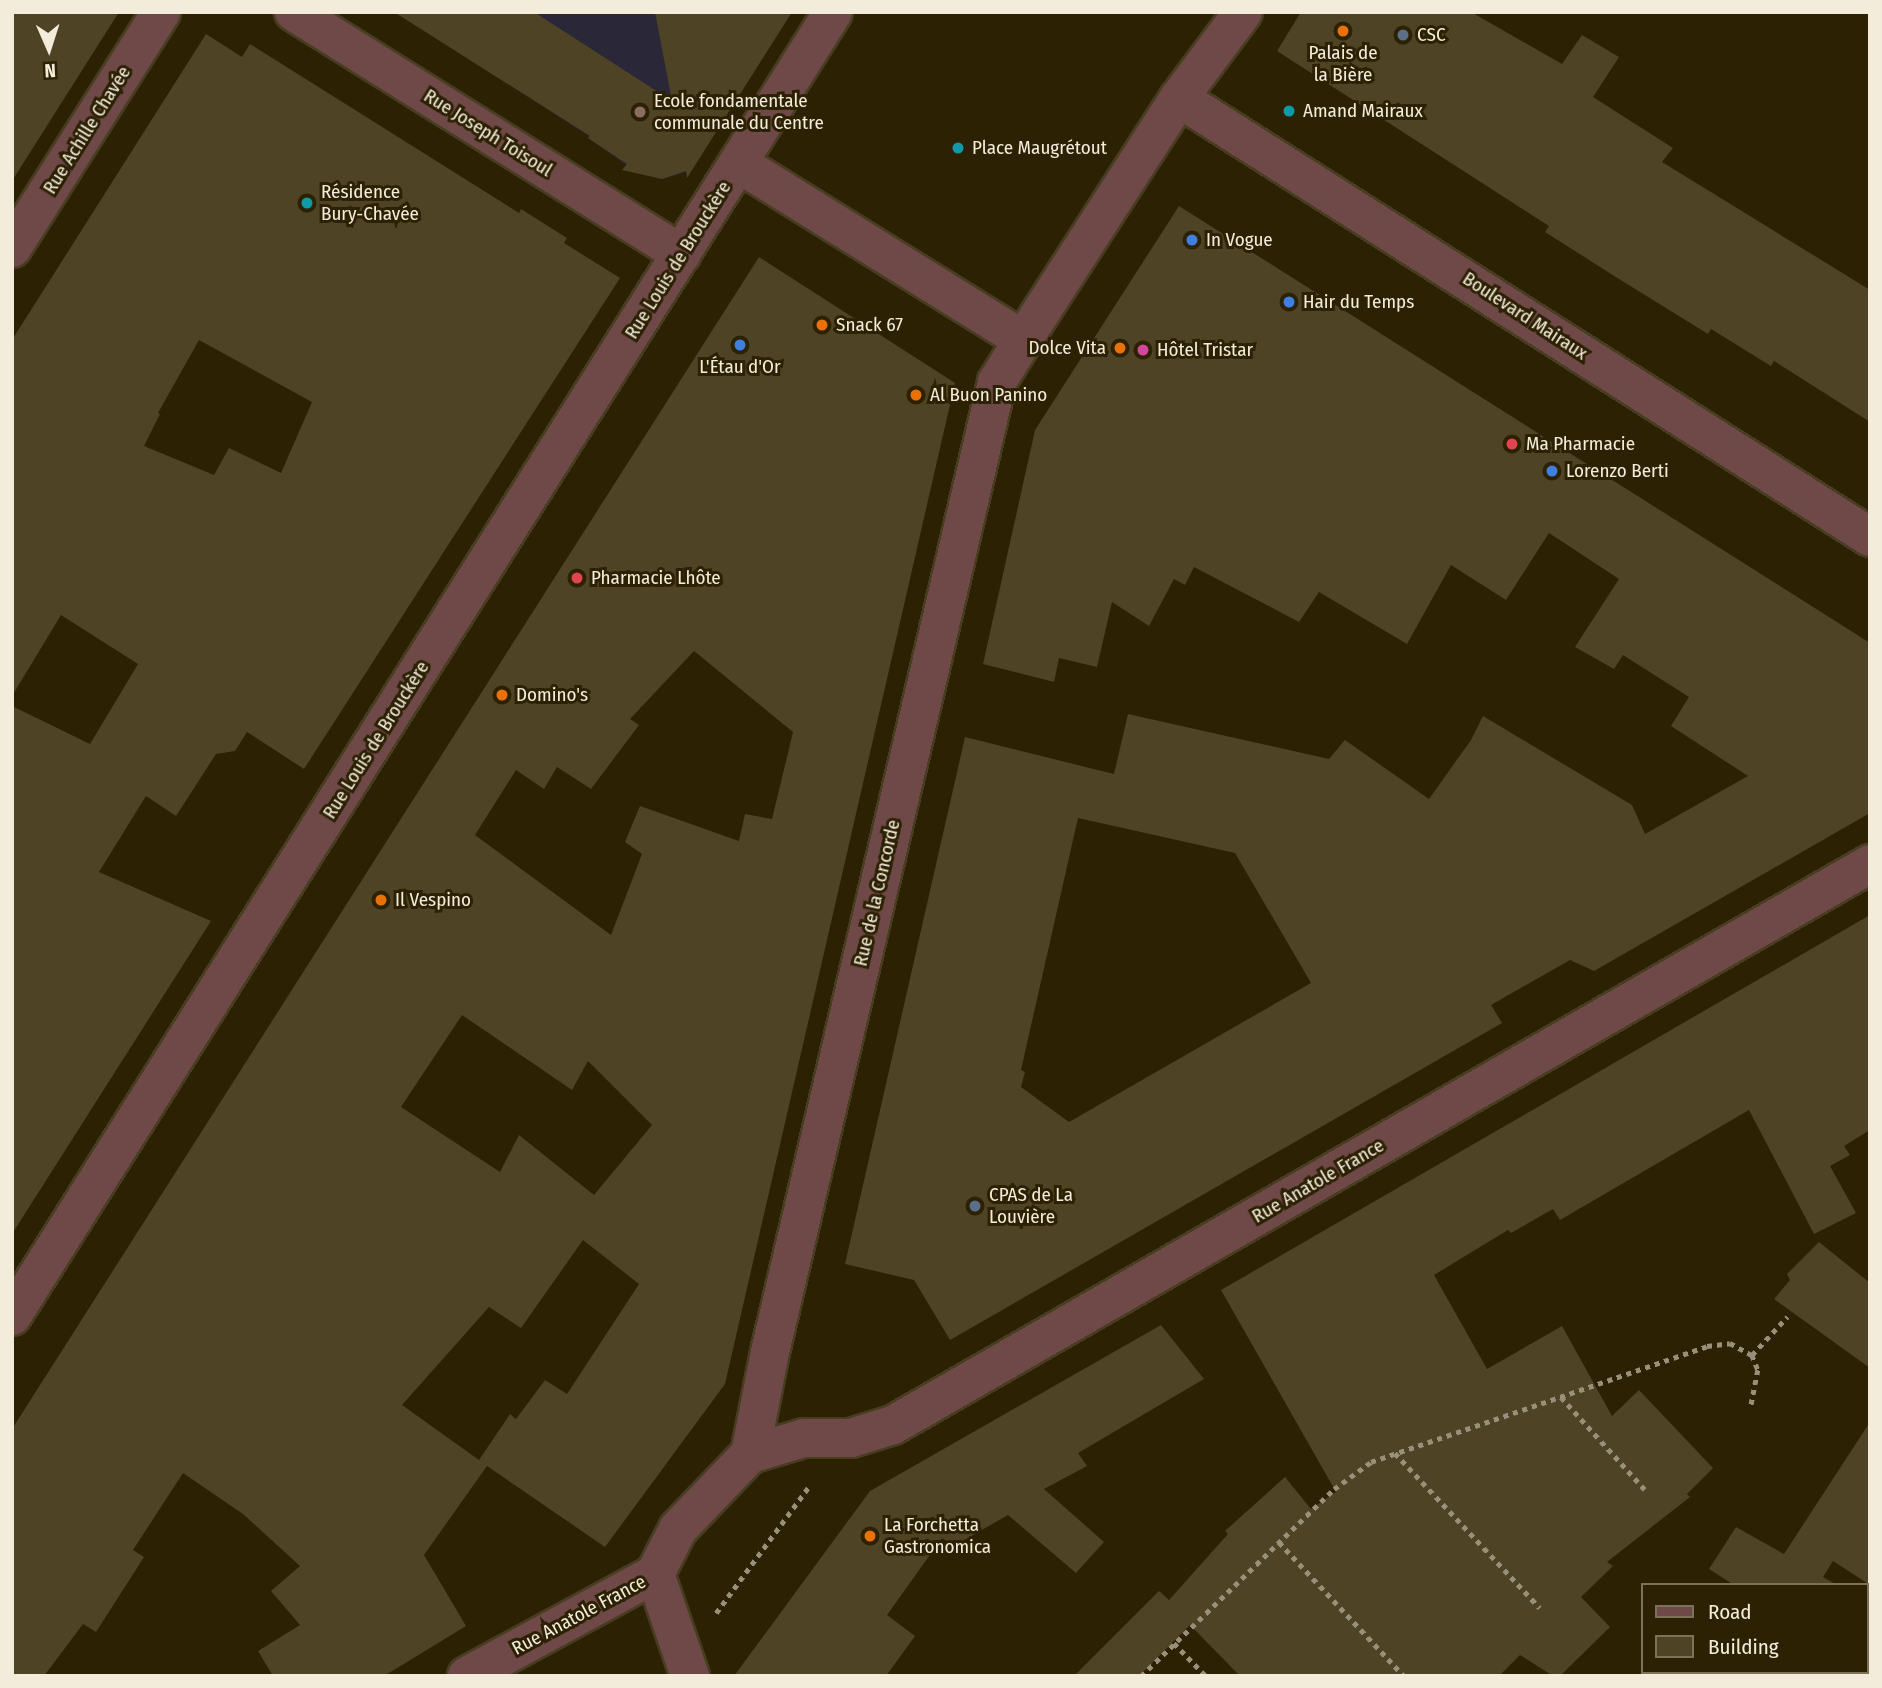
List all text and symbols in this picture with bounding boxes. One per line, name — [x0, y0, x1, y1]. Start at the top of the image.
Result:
north arrow — [14, 14, 84, 84]
marker: Palais de la Bière — [1335, 23, 1351, 39]
place label: CSC — [1417, 24, 1446, 46]
marker: CSC — [1395, 27, 1411, 43]
place label: Palais de la Bière — [1308, 42, 1378, 86]
text: N — [44, 59, 56, 82]
street label: Rue Achille Chavée — [39, 62, 135, 198]
street label: Rue Joseph Toisoul — [420, 84, 556, 182]
place label: Ecole fondamentale communale du Centre — [654, 90, 824, 134]
place label: Amand Mairaux — [1303, 100, 1423, 122]
marker: Amand Mairaux — [1281, 103, 1297, 119]
marker: Ecole fondamentale communale du Centre — [632, 104, 648, 120]
place label: Place Maugrétout — [972, 137, 1107, 159]
marker: Place Maugrétout — [950, 140, 966, 156]
street label: Rue Louis de Brouckère — [620, 177, 736, 343]
place label: Résidence Bury-Chavée — [321, 181, 419, 225]
marker: Résidence Bury-Chavée — [299, 195, 315, 211]
place label: In Vogue — [1206, 229, 1273, 251]
marker: In Vogue — [1184, 232, 1200, 248]
street label: Boulevard Mairaux — [1458, 267, 1592, 365]
place label: Hair du Temps — [1303, 291, 1414, 313]
marker: Hair du Temps — [1281, 294, 1297, 310]
place label: Snack 67 — [836, 314, 903, 336]
marker: Snack 67 — [814, 317, 830, 333]
marker: L'Étau d'Or — [732, 337, 748, 353]
place label: Dolce Vita — [1029, 337, 1106, 359]
place label: Hôtel Tristar — [1157, 339, 1253, 361]
marker: Dolce Vita — [1112, 340, 1128, 356]
marker: Hôtel Tristar — [1135, 342, 1151, 358]
place label: L'Étau d'Or — [699, 356, 781, 378]
place label: Al Buon Panino — [930, 384, 1047, 406]
marker: Al Buon Panino — [908, 387, 924, 403]
place label: Ma Pharmacie — [1526, 433, 1635, 455]
marker: Ma Pharmacie — [1504, 436, 1520, 452]
place label: Lorenzo Berti — [1566, 460, 1669, 482]
marker: Lorenzo Berti — [1544, 463, 1560, 479]
place label: Pharmacie Lhôte — [591, 567, 721, 589]
marker: Pharmacie Lhôte — [569, 570, 585, 586]
street label: Rue Louis de Brouckère — [318, 657, 434, 823]
place label: Domino's — [516, 684, 588, 706]
marker: Domino's — [494, 687, 510, 703]
street label: Rue de la Concorde — [849, 818, 905, 968]
place label: Il Vespino — [395, 889, 471, 911]
marker: Il Vespino — [373, 892, 389, 908]
street label: Rue Anatole France — [1248, 1134, 1388, 1228]
place label: CPAS de La Louvière — [989, 1184, 1073, 1228]
marker: CPAS de La Louvière — [967, 1198, 983, 1214]
place label: La Forchetta Gastronomica — [884, 1514, 991, 1558]
marker: La Forchetta Gastronomica — [862, 1528, 878, 1544]
street label: Rue Anatole France — [508, 1570, 650, 1660]
legend — [1640, 1583, 1868, 1674]
text: Road — [1708, 1599, 1752, 1625]
text: Building — [1708, 1634, 1779, 1660]

